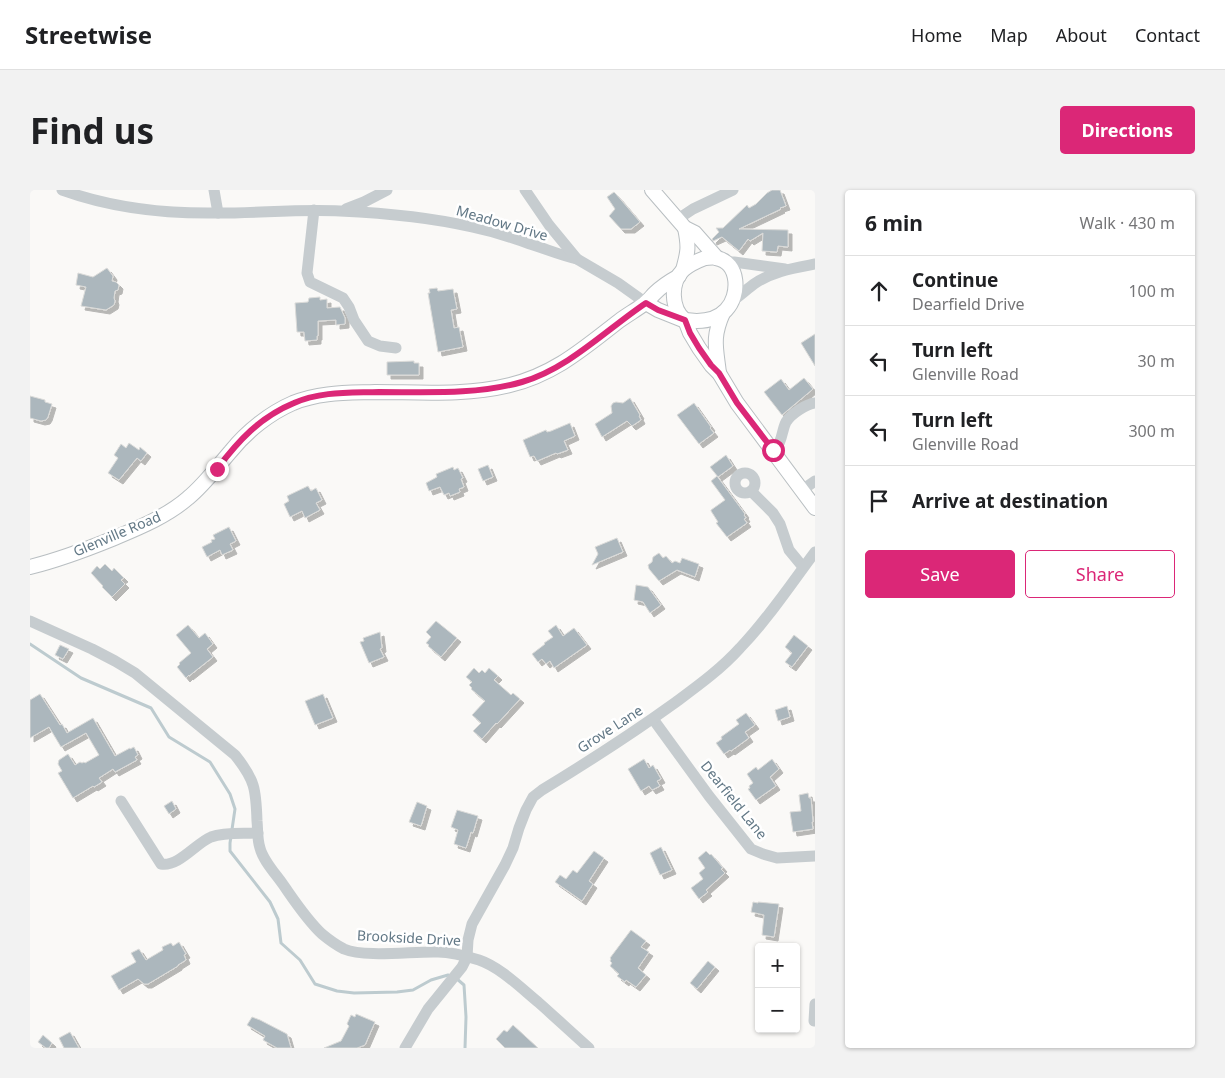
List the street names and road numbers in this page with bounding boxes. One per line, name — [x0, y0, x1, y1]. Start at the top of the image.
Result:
street label: Meadow Drive — [454, 200, 550, 245]
street label: Glenville Road — [70, 507, 164, 561]
street label: Grove Lane — [573, 700, 646, 757]
street label: Dearfield Lane — [697, 757, 772, 843]
street label: Brookside Drive — [357, 925, 462, 950]

